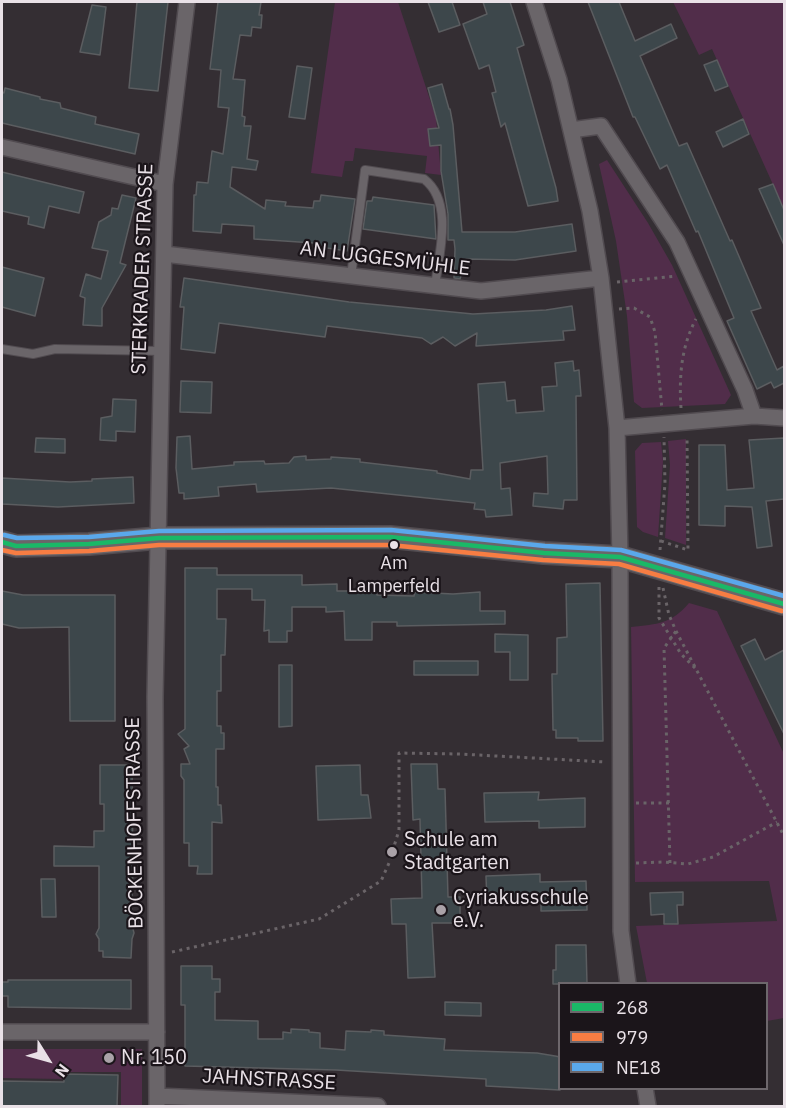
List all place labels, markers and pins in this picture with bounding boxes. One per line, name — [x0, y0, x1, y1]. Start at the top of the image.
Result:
marker: Am Lamperfeld — [388, 539, 400, 551]
place label: Am Lamperfeld — [348, 553, 440, 596]
place label: Schule am Stadtgarten — [404, 828, 510, 875]
marker: Schule am Stadtgarten — [385, 845, 399, 859]
place label: Cyriakusschule e.V. — [453, 886, 589, 933]
marker: Cyriakusschule e.V. — [434, 903, 448, 917]
place label: Nr. 150 — [121, 1046, 187, 1070]
marker: Nr. 150 — [102, 1051, 116, 1065]

